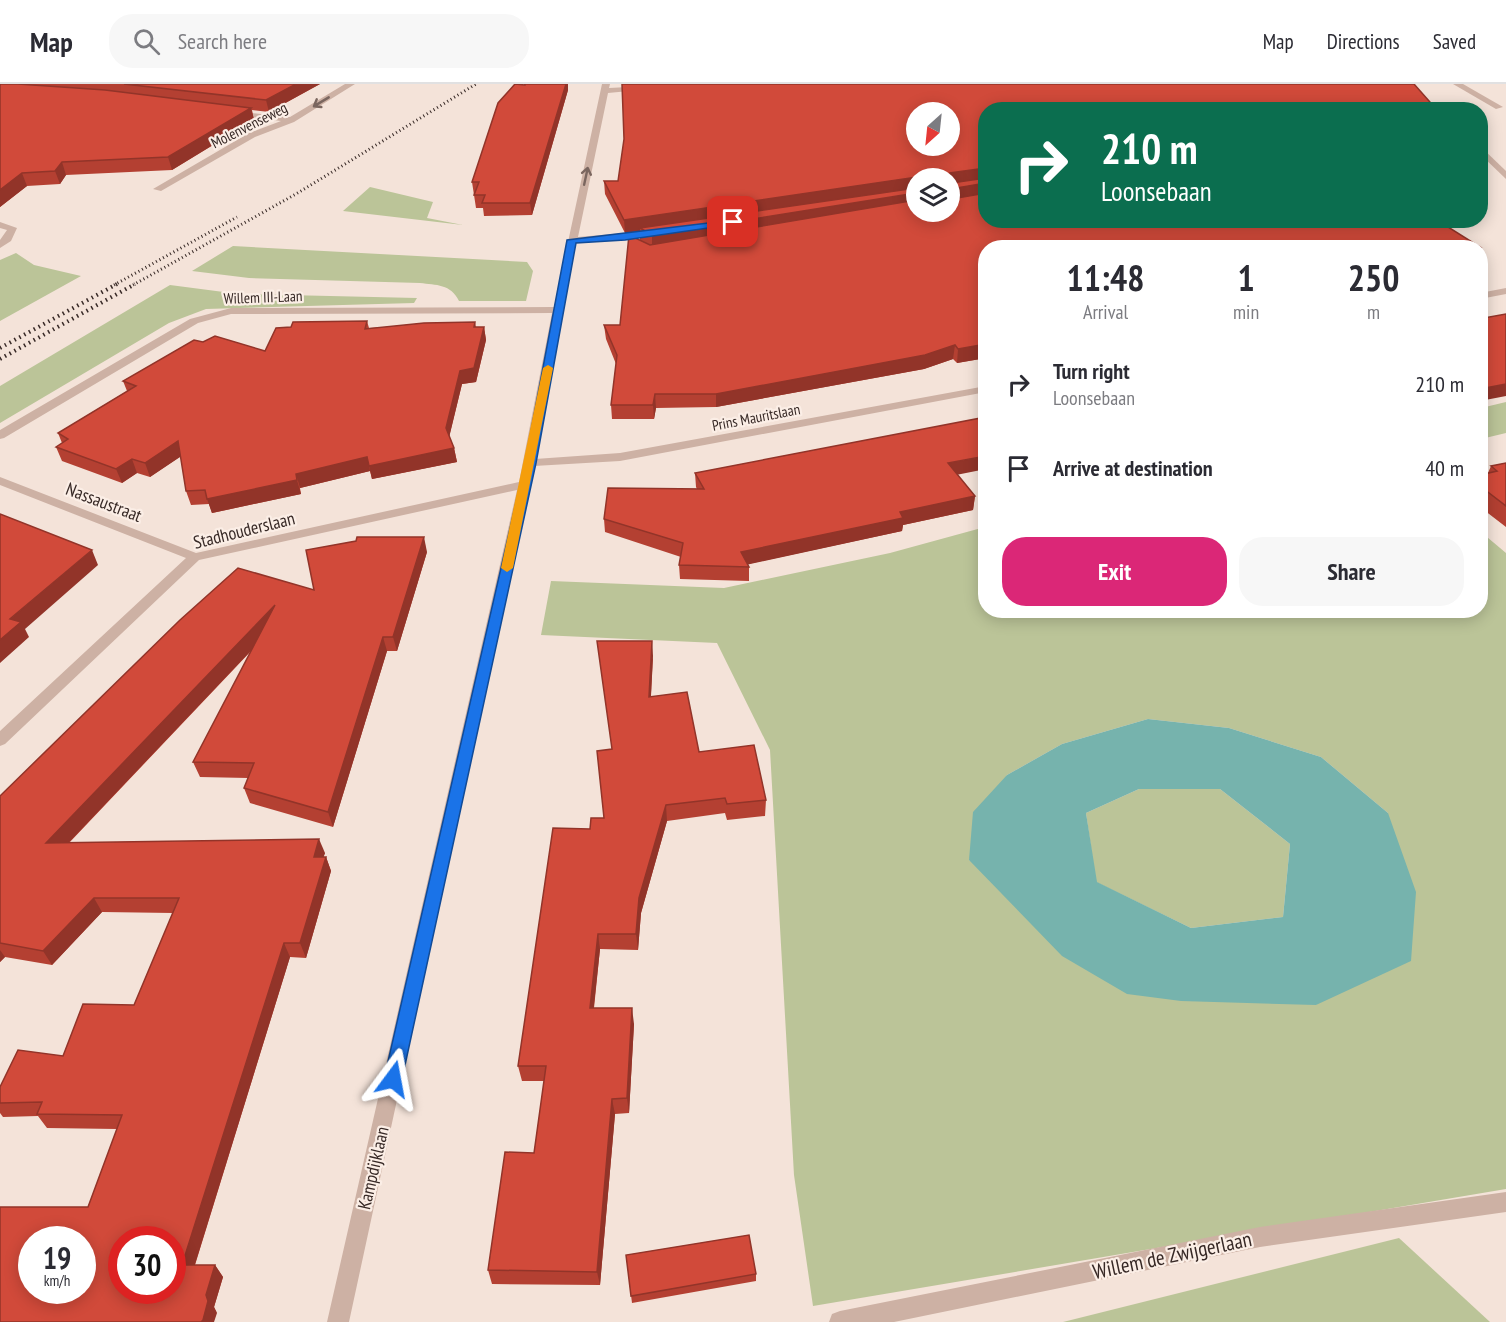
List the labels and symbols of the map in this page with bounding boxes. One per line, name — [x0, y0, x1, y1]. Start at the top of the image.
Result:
one-way arrow — [313, 97, 330, 109]
street label: Molenvenseweg — [208, 98, 290, 152]
north arrow — [906, 102, 960, 156]
one-way arrow — [581, 167, 592, 186]
pin — [707, 196, 758, 247]
street label: Willem III-Laan — [223, 286, 303, 308]
street label: Prins Mauritslaan — [710, 399, 802, 435]
street label: Nassaustraat — [63, 477, 145, 527]
street label: Stadhouderslaan — [191, 506, 297, 554]
position arrow — [361, 1047, 425, 1111]
street label: Kampdijklaan — [352, 1124, 394, 1212]
street label: Willem de Zwijgerlaan — [1090, 1225, 1254, 1285]
speed limit sign: 30 — [108, 1226, 186, 1304]

